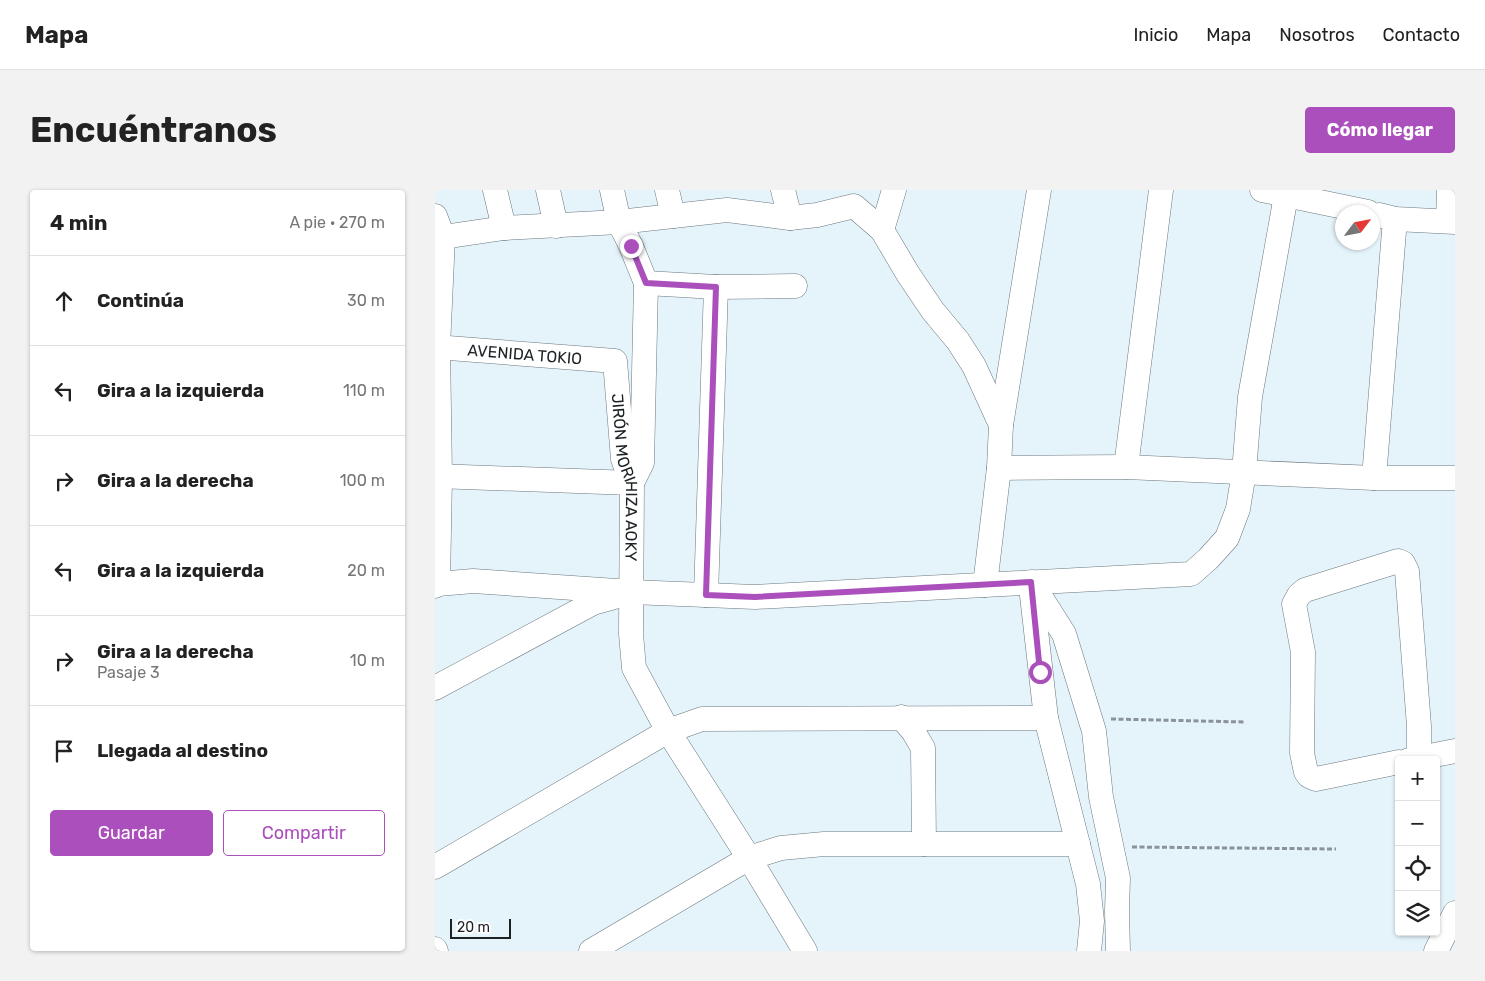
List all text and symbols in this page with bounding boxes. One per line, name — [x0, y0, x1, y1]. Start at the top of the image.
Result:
text: Mapa — [25, 21, 88, 49]
text: Inicio — [1133, 24, 1178, 46]
text: Mapa — [1206, 24, 1251, 46]
text: Nosotros — [1279, 24, 1355, 46]
text: Contacto — [1383, 24, 1460, 46]
button: Cómo llegar — [1305, 107, 1455, 153]
text: Encuéntranos — [30, 109, 277, 151]
north arrow — [1335, 205, 1380, 250]
text: 4 min — [50, 210, 108, 235]
text: A pie · 270 m — [289, 213, 385, 232]
route end — [620, 235, 643, 258]
icon: ahead — [50, 287, 78, 315]
text: Continúa — [97, 289, 184, 312]
text: 30 m — [347, 291, 385, 310]
street label: AVENIDA TOKIO — [467, 340, 583, 368]
icon: left — [50, 377, 78, 405]
text: Gira a la izquierda — [97, 379, 264, 402]
text: 110 m — [343, 381, 385, 400]
street label: JIRÓN MORIHIZA AOKY — [608, 393, 642, 562]
icon: right — [50, 467, 78, 495]
text: Gira a la derecha — [97, 469, 254, 492]
text: 100 m — [340, 471, 385, 490]
icon: left — [50, 557, 78, 585]
text: Gira a la izquierda — [97, 559, 264, 582]
text: 20 m — [347, 561, 385, 580]
text: Gira a la derecha — [97, 640, 254, 663]
icon: right — [50, 647, 78, 675]
text: 10 m — [350, 651, 385, 670]
route start — [1029, 661, 1052, 684]
text: Pasaje 3 — [97, 663, 160, 682]
icon: arrive — [50, 737, 78, 765]
text: Llegada al destino — [97, 739, 268, 762]
map controls — [1395, 756, 1440, 936]
button: + — [1395, 756, 1440, 801]
button: − — [1395, 801, 1440, 846]
button: Guardar — [50, 810, 213, 856]
button: Compartir — [223, 810, 385, 856]
button: locate — [1395, 846, 1440, 891]
button: layers — [1395, 891, 1440, 936]
scale bar — [450, 916, 511, 939]
text: 20 m — [457, 919, 490, 936]

